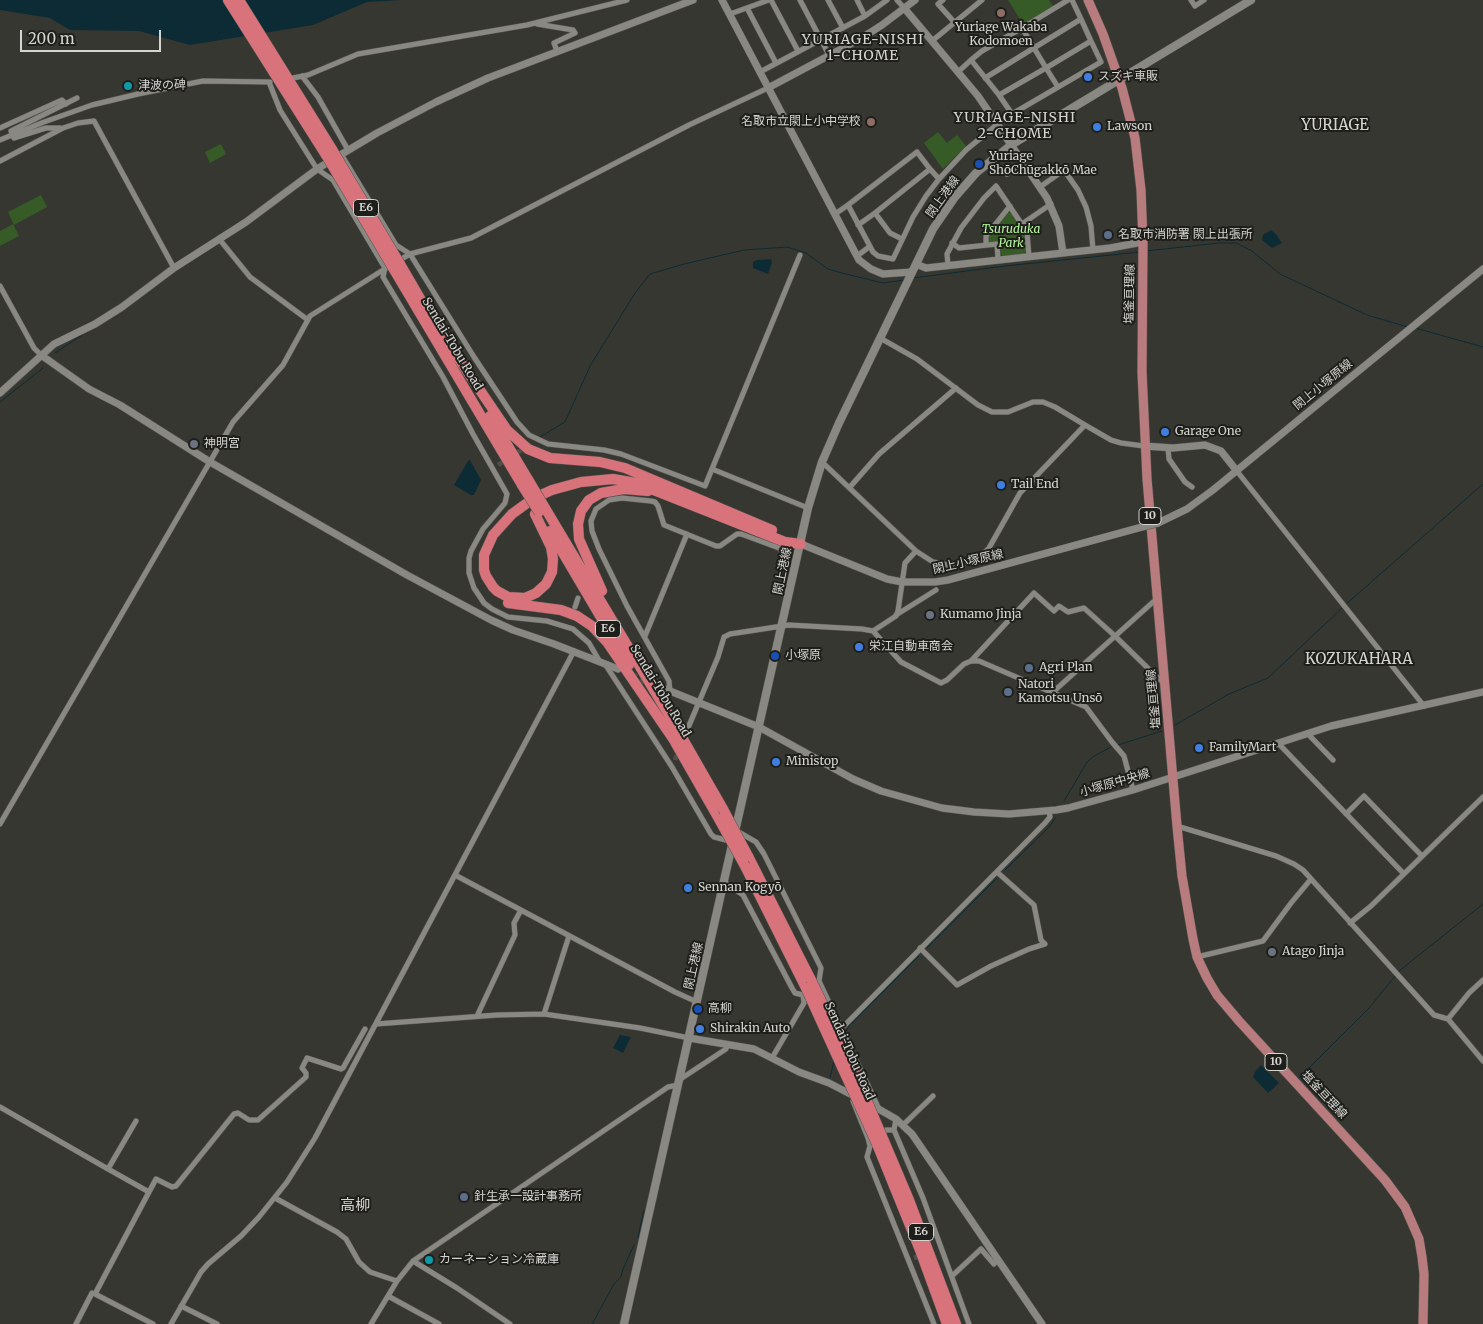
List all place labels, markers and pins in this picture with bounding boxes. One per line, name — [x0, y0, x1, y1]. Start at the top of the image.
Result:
marker: Yuriage Wakaba Kodomoen — [995, 7, 1007, 19]
place label: Yuriage Wakaba Kodomoen — [955, 21, 1047, 49]
place label: スズキ車販 — [1098, 70, 1158, 84]
marker: スズキ車販 — [1082, 71, 1094, 83]
place label: 津波の碑 — [138, 79, 186, 93]
marker: 津波の碑 — [122, 80, 134, 92]
place label: 名取市立閖上小中学校 — [741, 115, 861, 129]
marker: 名取市立閖上小中学校 — [865, 116, 877, 128]
place label: Lawson — [1107, 120, 1152, 134]
marker: Lawson — [1091, 121, 1103, 133]
place label: Yuriage ShōChūgakkō Mae — [989, 150, 1097, 178]
marker: Yuriage ShōChūgakkō Mae — [973, 158, 985, 170]
place label: 名取市消防署 閖上出張所 — [1118, 228, 1253, 242]
marker: 名取市消防署 閖上出張所 — [1102, 229, 1114, 241]
place label: Garage One — [1175, 425, 1241, 439]
marker: Garage One — [1159, 426, 1171, 438]
place label: 神明宮 — [204, 437, 240, 451]
marker: 神明宮 — [188, 438, 200, 450]
place label: Tail End — [1011, 478, 1059, 492]
marker: Tail End — [995, 479, 1007, 491]
place label: Kumamo Jinja — [940, 608, 1022, 622]
marker: Kumamo Jinja — [924, 609, 936, 621]
place label: 栄江自動車商会 — [869, 640, 953, 654]
marker: 栄江自動車商会 — [853, 641, 865, 653]
place label: 小塚原 — [785, 649, 821, 663]
marker: 小塚原 — [769, 650, 781, 662]
place label: Agri Plan — [1039, 661, 1093, 675]
marker: Agri Plan — [1023, 662, 1035, 674]
place label: Natori Kamotsu Unsō — [1018, 678, 1102, 706]
marker: Natori Kamotsu Unsō — [1002, 686, 1014, 698]
place label: FamilyMart — [1209, 741, 1276, 755]
marker: FamilyMart — [1193, 742, 1205, 754]
place label: Ministop — [786, 755, 838, 769]
marker: Ministop — [770, 756, 782, 768]
place label: Sennan Kogyō — [698, 881, 782, 895]
marker: Sennan Kogyō — [682, 882, 694, 894]
place label: Atago Jinja — [1282, 945, 1344, 959]
marker: Atago Jinja — [1266, 946, 1278, 958]
place label: 高柳 — [708, 1002, 732, 1016]
marker: 高柳 — [692, 1003, 704, 1015]
place label: Shirakin Auto — [710, 1022, 790, 1036]
marker: Shirakin Auto — [694, 1023, 706, 1035]
place label: 針生承一設計事務所 — [474, 1190, 582, 1204]
marker: 針生承一設計事務所 — [458, 1191, 470, 1203]
place label: カーネーション冷蔵庫 — [439, 1253, 559, 1267]
marker: カーネーション冷蔵庫 — [423, 1254, 435, 1266]

